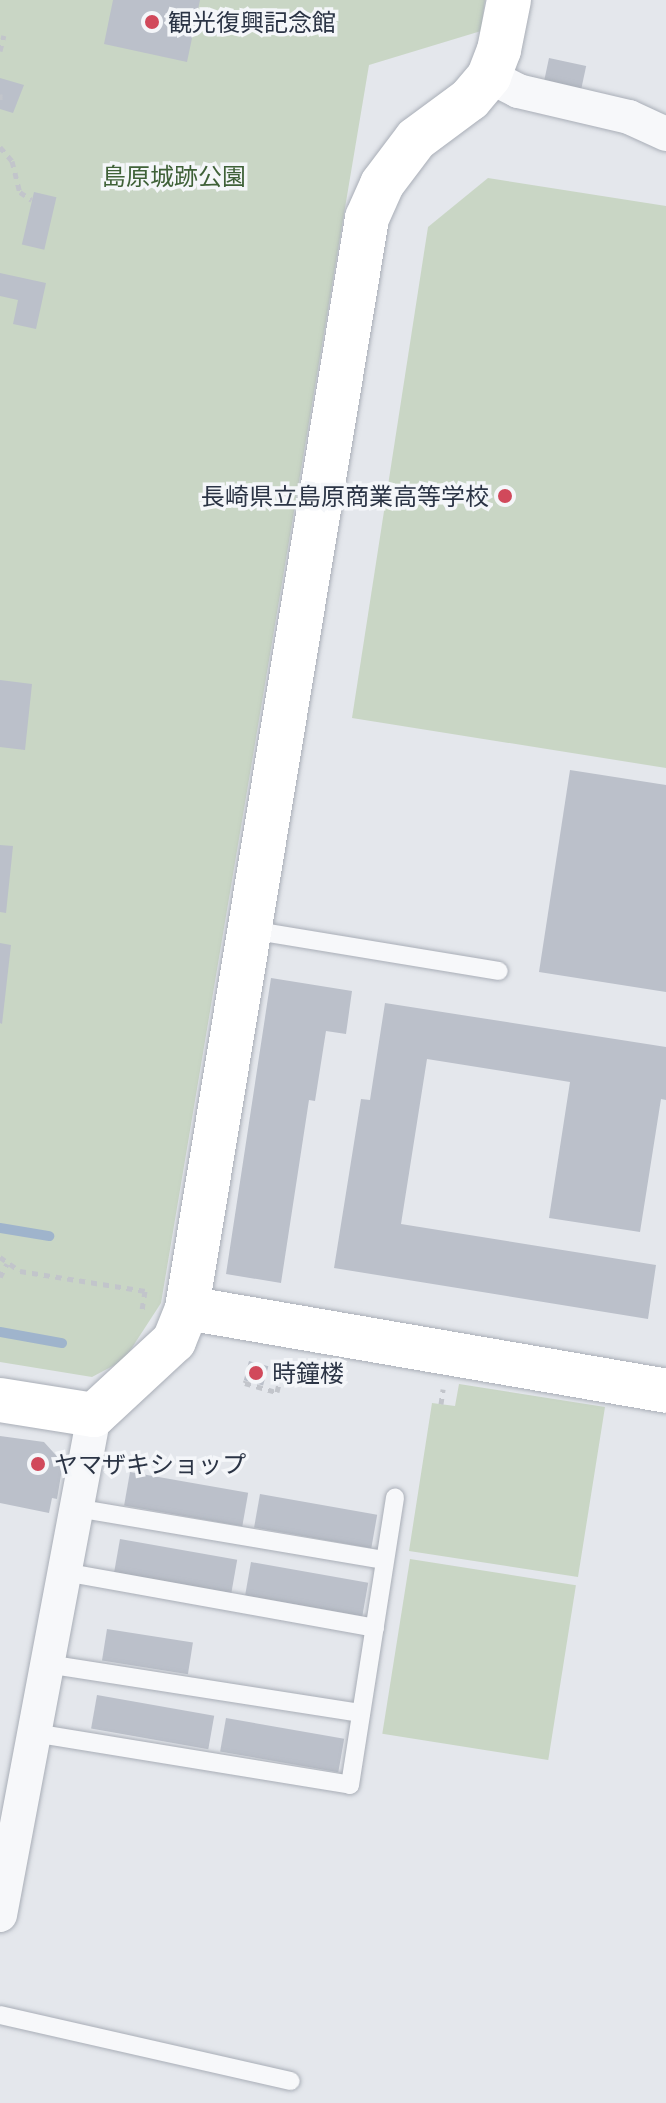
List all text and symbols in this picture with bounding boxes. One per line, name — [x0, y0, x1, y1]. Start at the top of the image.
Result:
place label: 観光復興記念館 — [168, 8, 336, 36]
marker: 観光復興記念館 — [143, 13, 161, 31]
park label: 島原城跡公園 — [102, 162, 246, 190]
place label: 長崎県立島原商業高等学校 — [201, 482, 489, 510]
marker: 長崎県立島原商業高等学校 — [496, 487, 514, 505]
place label: 時鐘楼 — [272, 1359, 344, 1387]
marker: 時鐘楼 — [247, 1364, 265, 1382]
place label: ヤマザキショップ — [54, 1450, 246, 1478]
marker: ヤマザキショップ — [29, 1455, 47, 1473]

